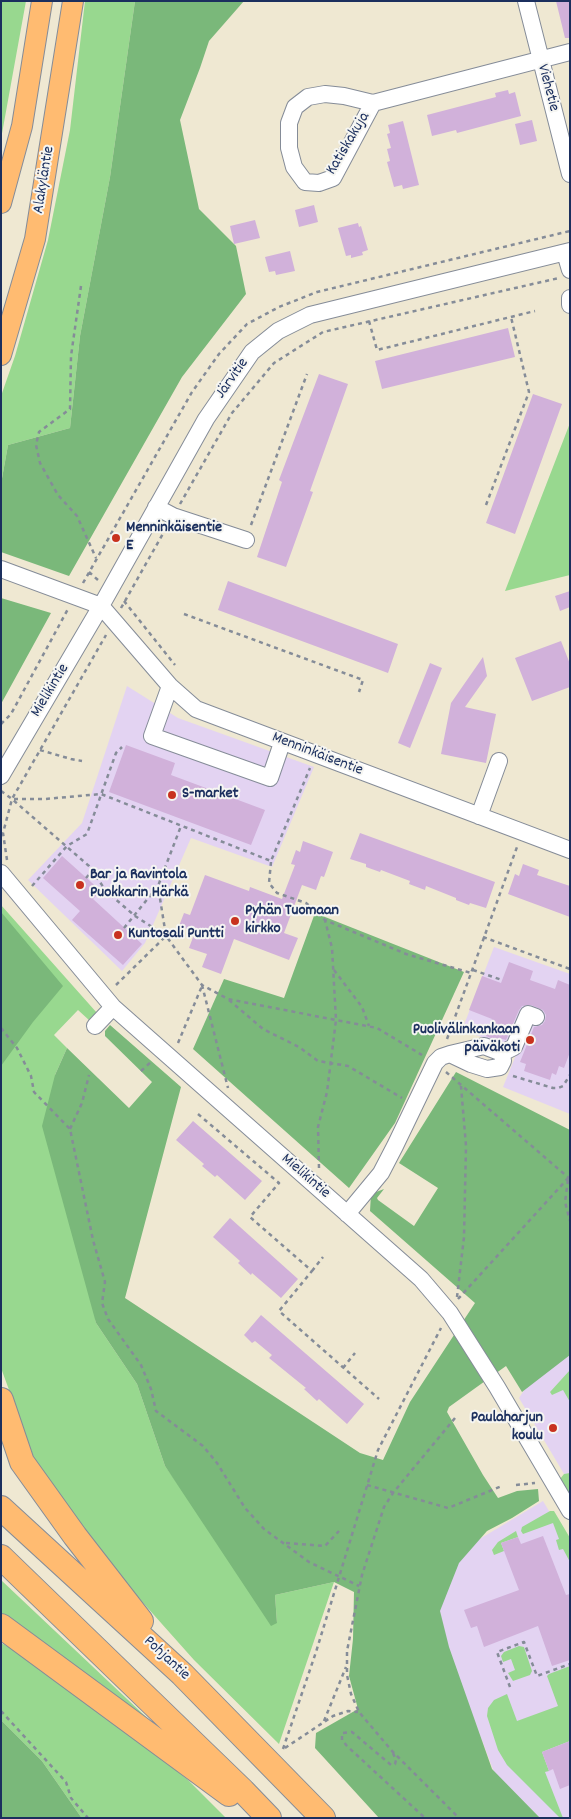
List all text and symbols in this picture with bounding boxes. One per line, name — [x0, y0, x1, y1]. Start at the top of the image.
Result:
street label: Viehetie — [532, 62, 562, 114]
street label: Katiskakuja — [323, 109, 375, 179]
street label: Alakyläntie — [30, 145, 60, 215]
street label: Järvitie — [212, 355, 254, 403]
place label: Menninkäisentie E — [126, 519, 222, 557]
marker: Menninkäisentie E — [110, 532, 122, 544]
street label: Mielikintie — [28, 661, 74, 721]
street label: Menninkäisentie — [269, 729, 365, 781]
place label: S-market — [182, 785, 238, 805]
marker: S-market — [166, 789, 178, 801]
place label: Bar ja Ravintola Puokkarin Härkä — [90, 866, 188, 904]
marker: Bar ja Ravintola Puokkarin Härkä — [74, 879, 86, 891]
place label: Pyhän Tuomaan kirkko — [245, 902, 339, 940]
marker: Pyhän Tuomaan kirkko — [229, 915, 241, 927]
place label: Kuntosali Puntti — [128, 925, 224, 945]
marker: Kuntosali Puntti — [112, 929, 124, 941]
place label: Puolivälinkankaan päiväkoti — [413, 1021, 520, 1059]
marker: Puolivälinkankaan päiväkoti — [524, 1034, 536, 1046]
street label: Mielikintie — [277, 1150, 333, 1204]
place label: Paulaharjun koulu — [471, 1409, 543, 1447]
marker: Paulaharjun koulu — [547, 1422, 559, 1434]
street label: Pohjantie — [139, 1633, 193, 1685]

